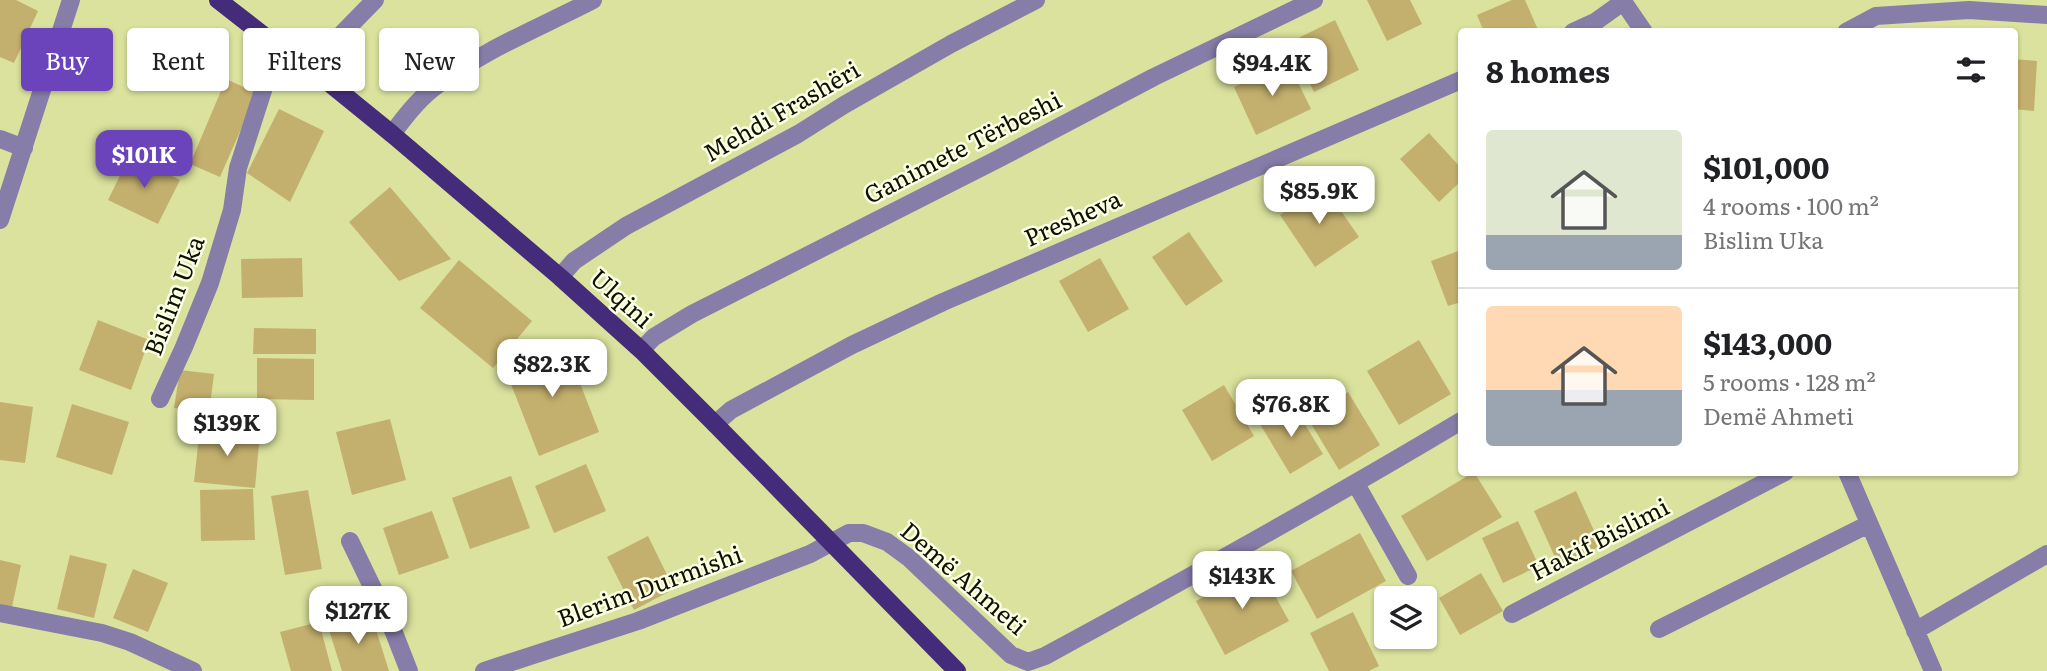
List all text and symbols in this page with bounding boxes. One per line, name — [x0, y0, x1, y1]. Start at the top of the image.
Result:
chip: Buy — [21, 28, 113, 91]
chip: Rent — [127, 28, 229, 91]
chip: Filters — [243, 28, 365, 91]
chip: New — [379, 28, 479, 91]
pin: $94.4K — [1215, 38, 1329, 98]
text: $94.4K — [1232, 44, 1312, 78]
text: 8 homes — [1486, 48, 1610, 92]
street label: Mehdi Frashëri — [696, 51, 865, 169]
icon: filters — [1952, 51, 1990, 89]
street label: Ganimete Tërbeshi — [857, 81, 1067, 211]
pin: $101K — [95, 130, 193, 190]
text: $101K — [112, 136, 176, 170]
text: $101,000 — [1703, 144, 1829, 188]
icon: home — [1542, 158, 1626, 242]
pin: $85.9K — [1262, 166, 1376, 226]
text: $85.9K — [1280, 172, 1358, 206]
street label: Presheva — [1018, 180, 1126, 254]
text: 4 rooms · 100 m² — [1703, 188, 1879, 222]
text: Bislim Uka — [1703, 222, 1824, 256]
street label: Bislim Uka — [134, 230, 212, 360]
street label: Ulqini — [584, 260, 662, 335]
text: $143,000 — [1703, 320, 1832, 364]
icon: home — [1542, 334, 1626, 418]
pin: $82.3K — [495, 340, 609, 399]
text: $82.3K — [513, 345, 591, 379]
text: 5 rooms · 128 m² — [1703, 364, 1876, 398]
pin: $76.8K — [1234, 380, 1348, 439]
text: $76.8K — [1252, 385, 1330, 419]
pin: $139K — [178, 398, 276, 458]
text: Demë Ahmeti — [1703, 398, 1854, 432]
text: $139K — [193, 404, 261, 438]
street label: Hakif Bislimi — [1523, 488, 1674, 588]
street label: Demë Ahmeti — [894, 512, 1035, 642]
street label: Blerim Durmishi — [552, 535, 746, 634]
pin: $143K — [1193, 552, 1291, 611]
text: $143K — [1208, 557, 1276, 591]
pin: $127K — [309, 586, 407, 646]
map controls — [1374, 586, 1437, 649]
button: layers — [1374, 586, 1437, 649]
text: $127K — [325, 592, 391, 626]

